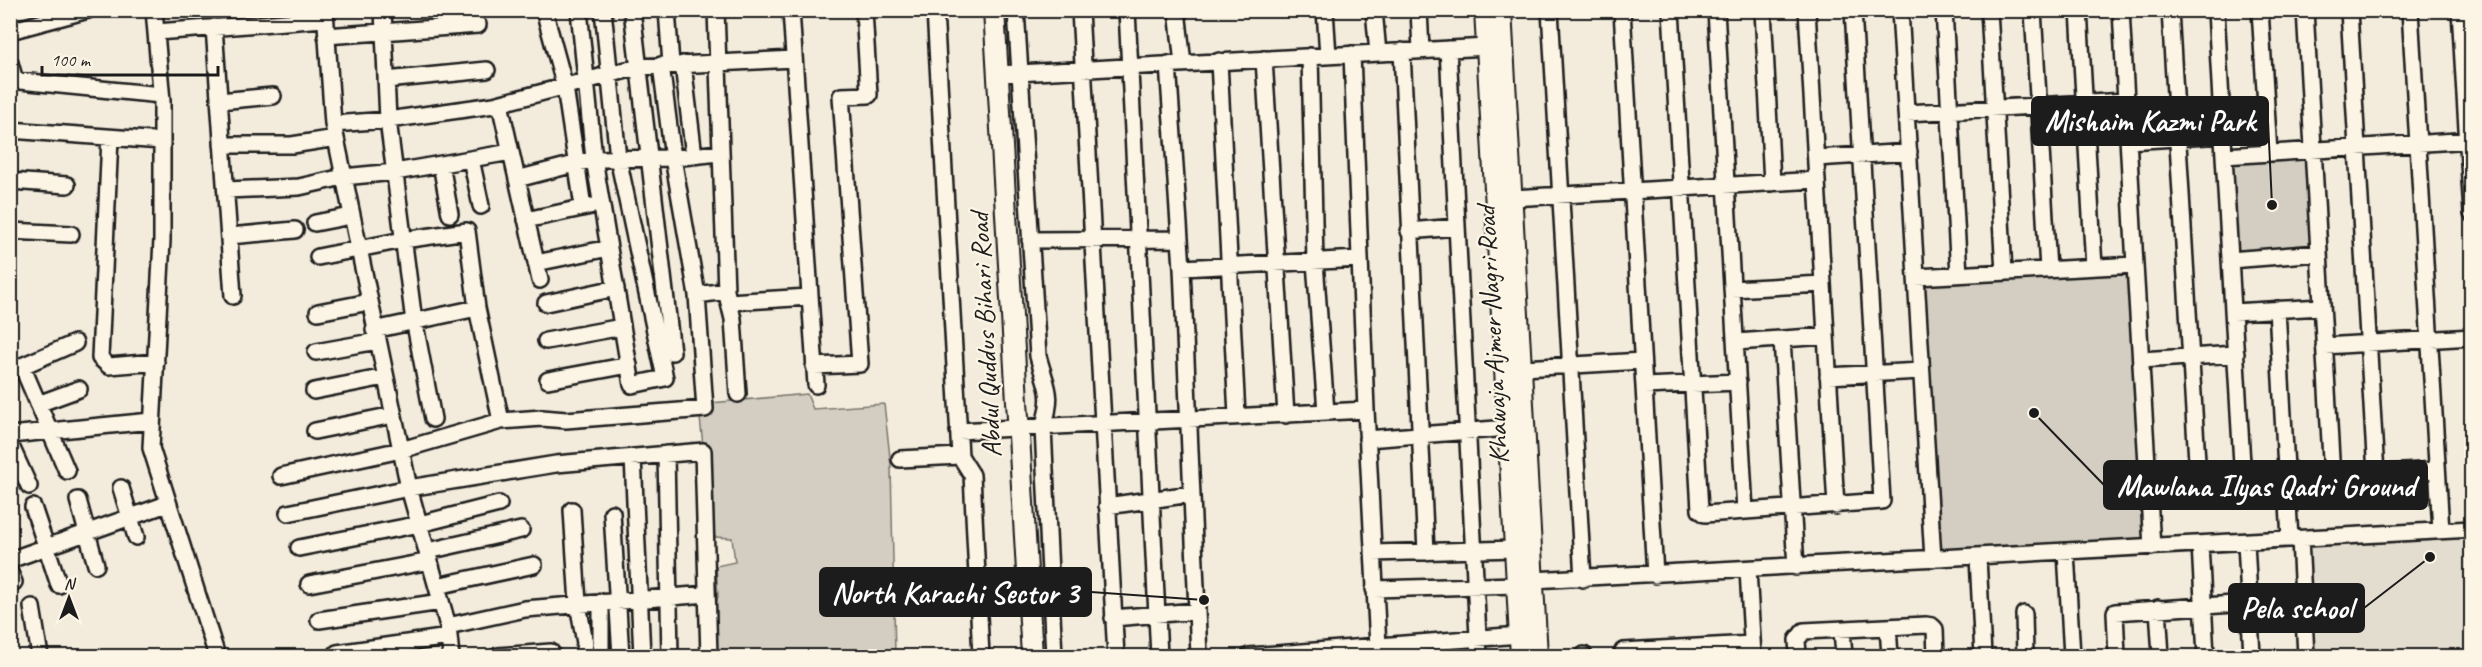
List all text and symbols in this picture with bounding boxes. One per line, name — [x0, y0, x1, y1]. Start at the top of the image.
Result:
scale bar — [42, 39, 218, 77]
text: 100 m — [51, 49, 92, 71]
callout: Mishaim Kazmi Park — [2032, 97, 2268, 145]
text: Mishaim Kazmi Park — [2045, 102, 2258, 140]
street label: Khawaja Ajmer Nagri Road — [1468, 201, 1516, 465]
street label: Abdul Quddus Bihari Road — [961, 208, 1009, 458]
callout: Mawlana Ilyas Qadri Ground — [2104, 461, 2427, 509]
text: Mawlana Ilyas Qadri Ground — [2117, 467, 2420, 506]
north arrow — [39, 568, 99, 628]
callout: North Karachi Sector 3 — [820, 568, 1091, 616]
text: N — [64, 574, 77, 594]
text: North Karachi Sector 3 — [831, 574, 1081, 612]
callout: Pela school — [2229, 584, 2364, 632]
text: Pela school — [2241, 589, 2359, 627]

